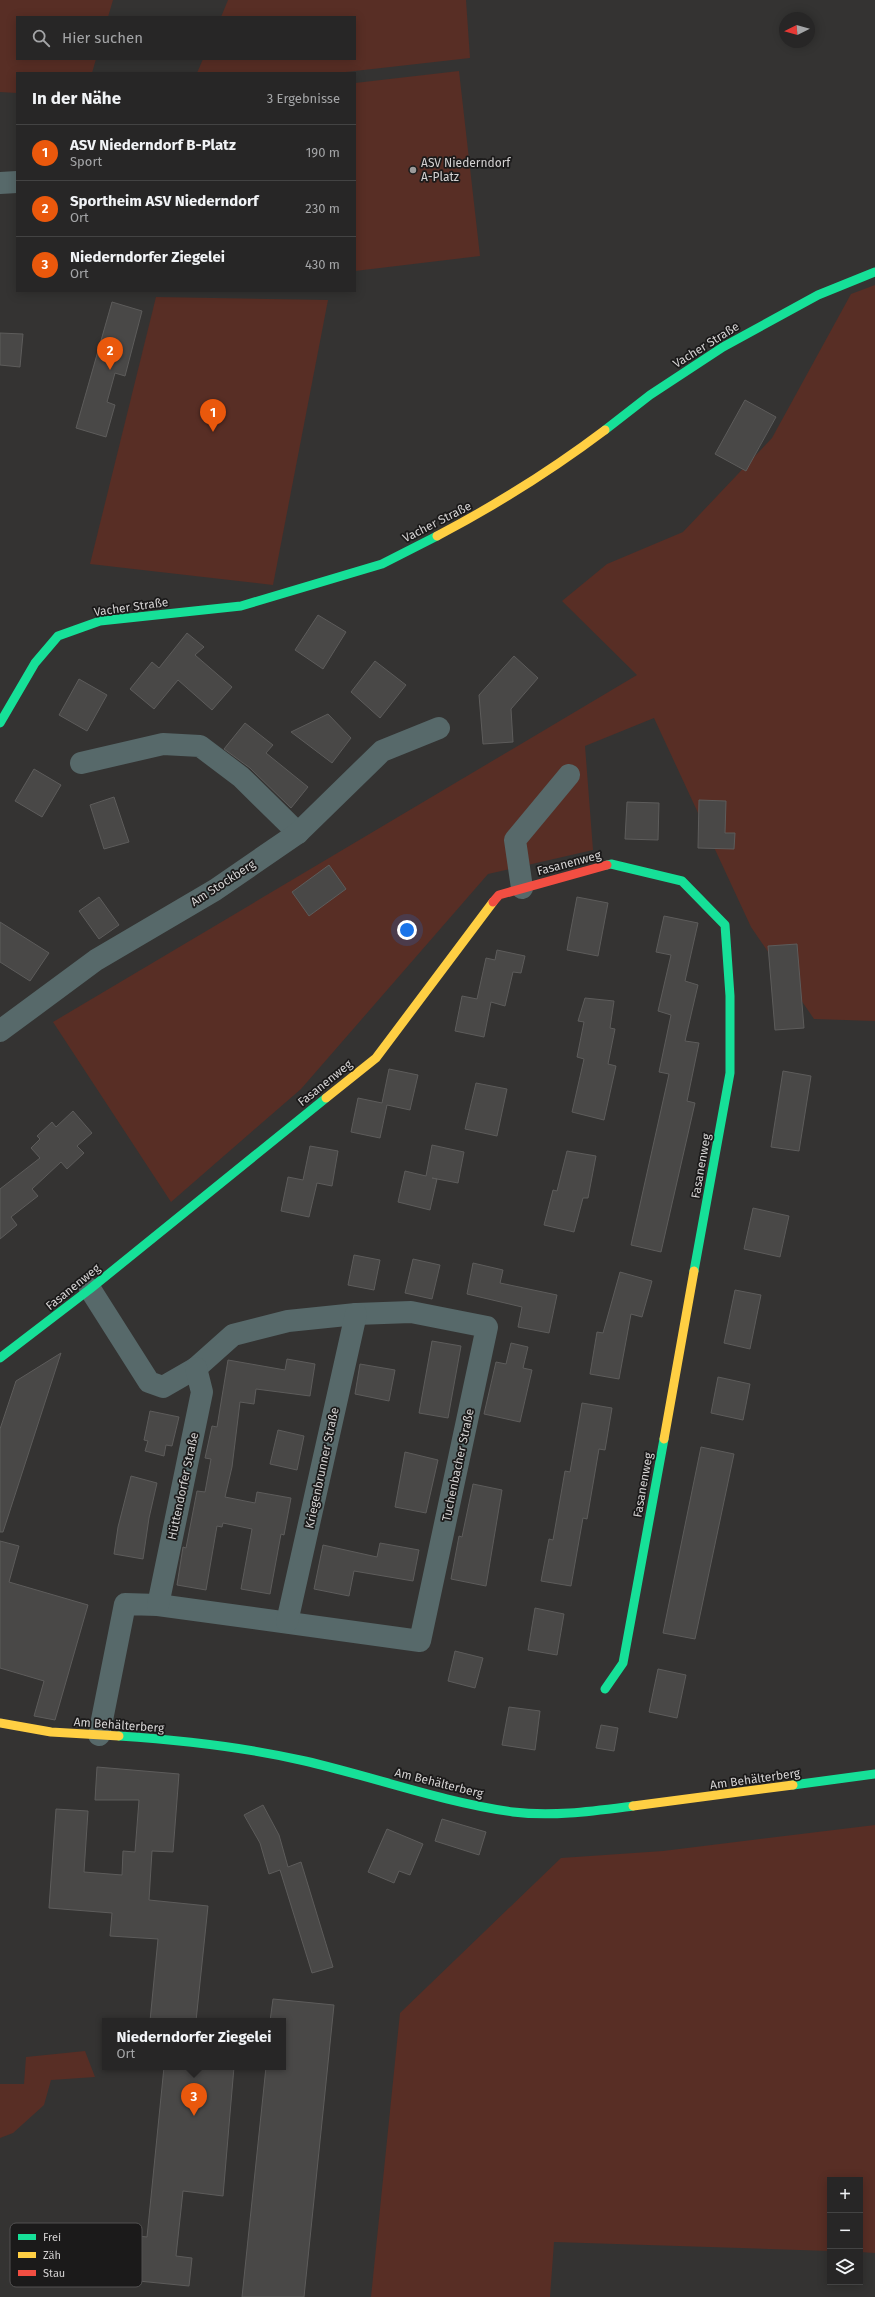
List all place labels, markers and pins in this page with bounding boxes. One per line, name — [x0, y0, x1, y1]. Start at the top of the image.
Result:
place label: ASV Niederndorf A-Platz — [421, 156, 511, 184]
marker: ASV Niederndorf A-Platz — [408, 165, 418, 175]
pin: 2 — [97, 337, 123, 370]
pin: 1 — [200, 399, 226, 432]
pin: 3 — [181, 2083, 207, 2116]

